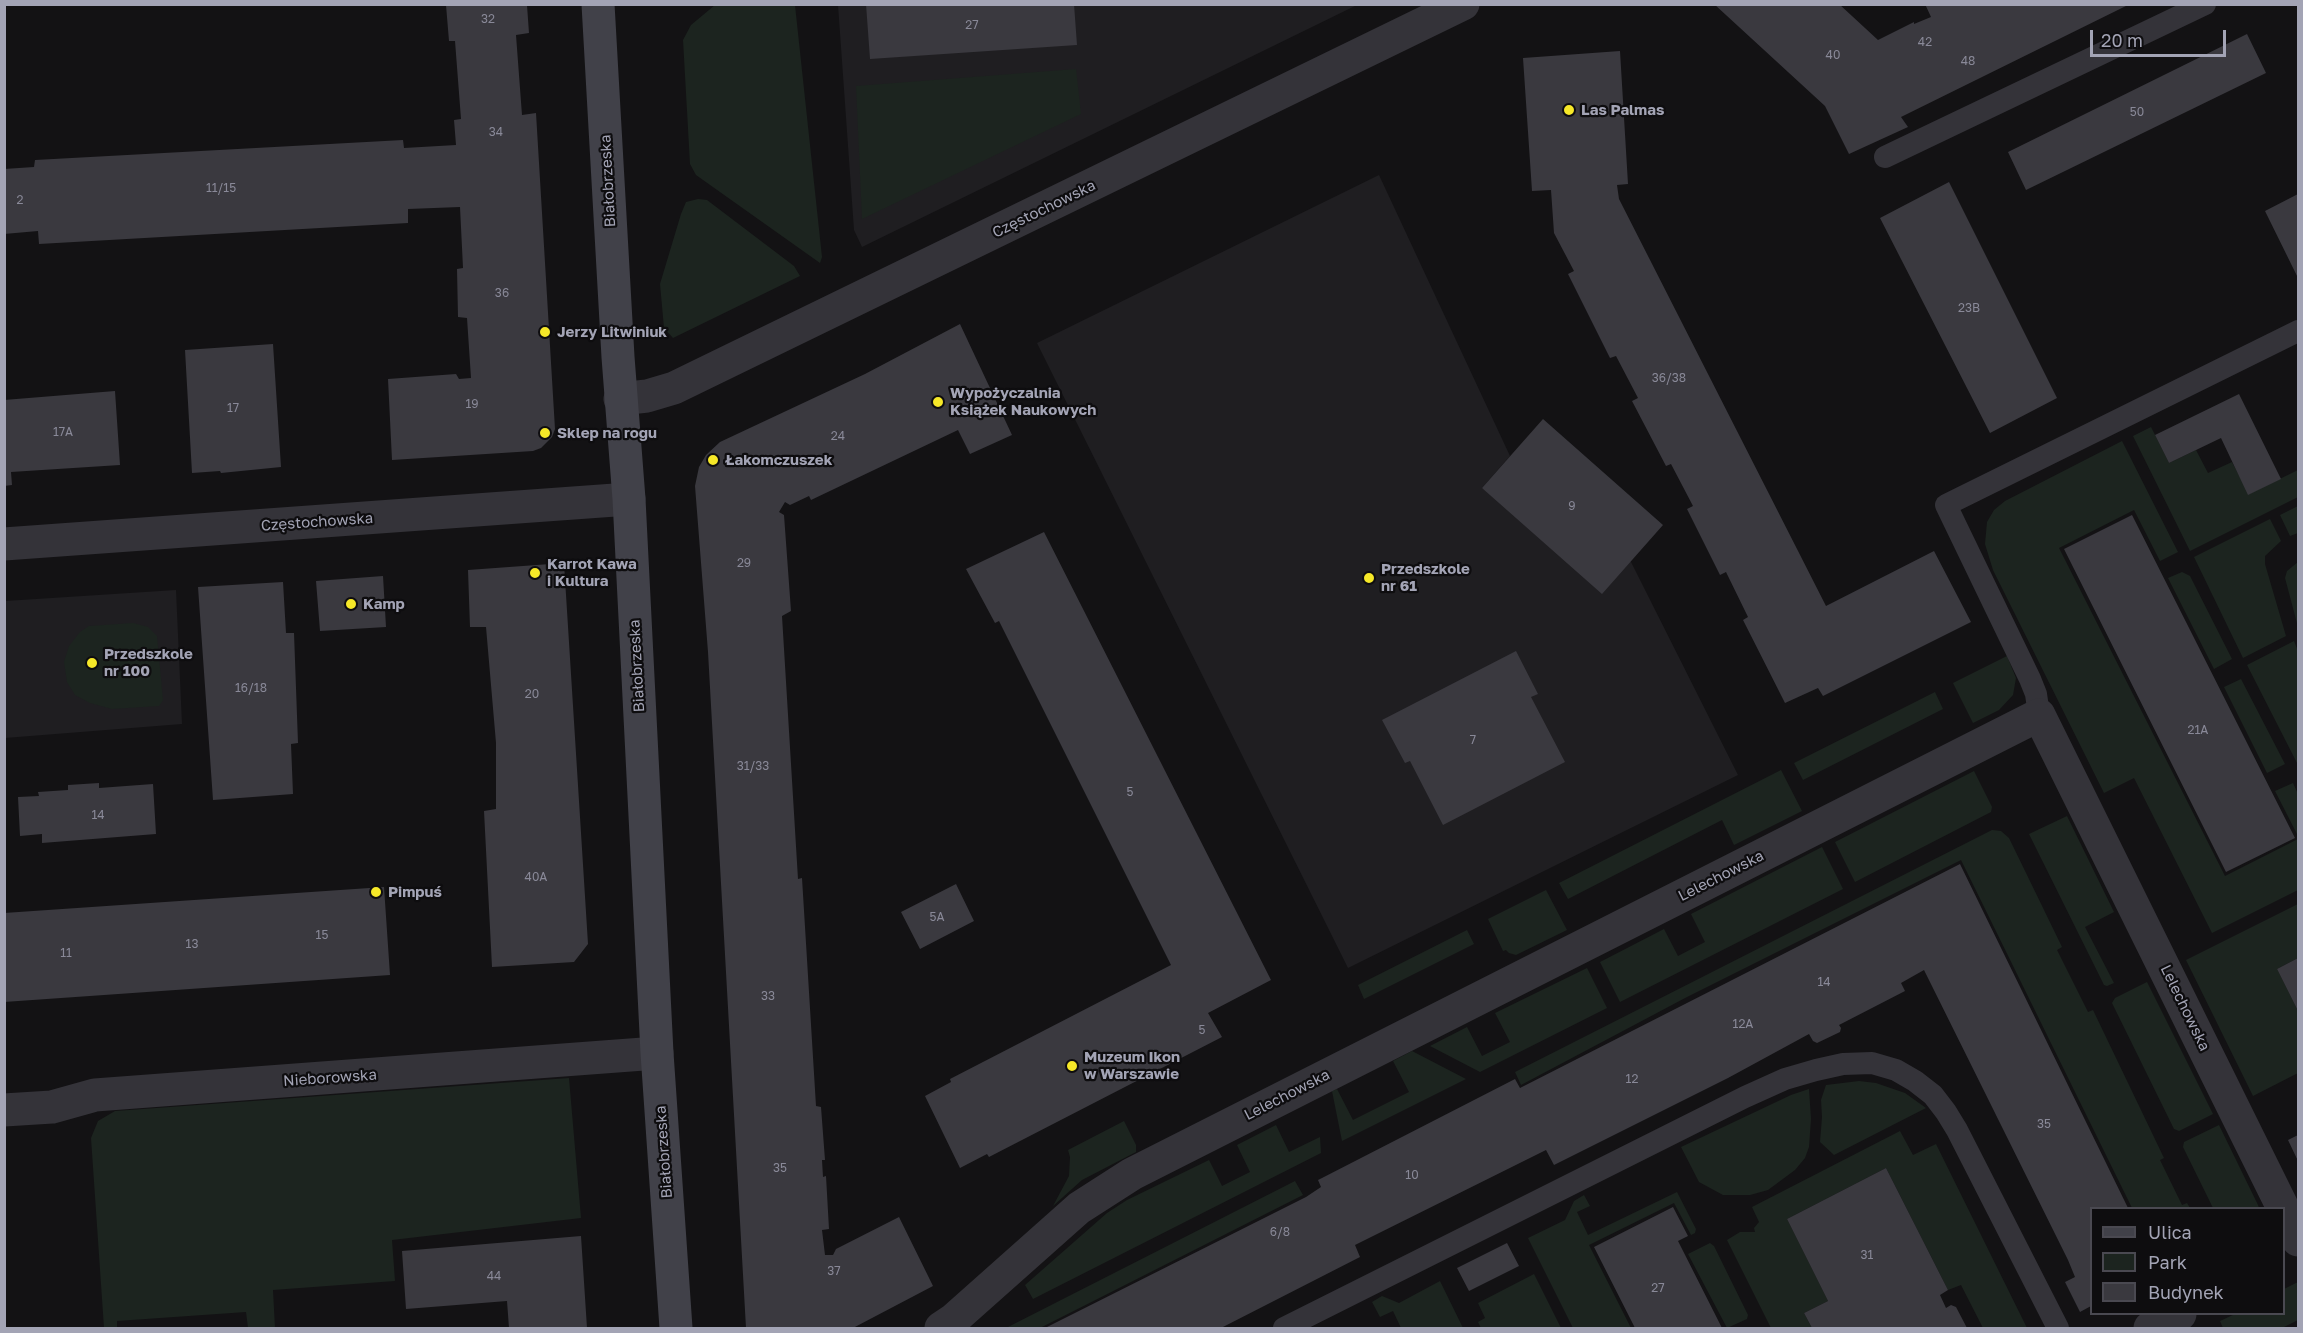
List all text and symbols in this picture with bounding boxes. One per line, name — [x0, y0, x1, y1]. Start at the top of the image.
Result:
house number: 32 — [481, 12, 495, 26]
house number: 27 — [965, 18, 979, 32]
scale bar — [2093, 18, 2230, 56]
text: 20 m — [2101, 29, 2143, 51]
house number: 42 — [1918, 35, 1932, 49]
house number: 40 — [1826, 48, 1840, 62]
house number: 48 — [1961, 54, 1975, 68]
place label: Las Palmas — [1581, 101, 1664, 119]
marker: Las Palmas — [1562, 103, 1576, 117]
house number: 50 — [2130, 105, 2144, 119]
house number: 34 — [489, 125, 503, 139]
street label: Białobrzeska — [597, 134, 619, 228]
street label: Częstochowska — [989, 176, 1099, 242]
house number: 11/15 — [206, 181, 236, 195]
house number: 2 — [17, 193, 23, 207]
house number: 36 — [495, 286, 509, 300]
house number: 23B — [1958, 301, 1980, 315]
place label: Jerzy Litwiniuk — [557, 323, 667, 341]
marker: Jerzy Litwiniuk — [538, 325, 552, 339]
house number: 36/38 — [1652, 371, 1686, 385]
place label: Wypożyczalnia Książek Naukowych — [950, 384, 1096, 419]
marker: Wypożyczalnia Książek Naukowych — [931, 395, 945, 409]
house number: 19 — [465, 397, 479, 411]
house number: 17 — [227, 401, 239, 415]
place label: Sklep na rogu — [557, 424, 657, 442]
house number: 17A — [53, 425, 73, 439]
marker: Sklep na rogu — [538, 426, 552, 440]
house number: 24 — [831, 429, 845, 443]
place label: Łakomczuszek — [725, 451, 832, 469]
marker: Łakomczuszek — [706, 453, 720, 467]
house number: 9 — [1568, 499, 1576, 513]
street label: Częstochowska — [260, 509, 374, 535]
place label: Karrot Kawa i Kultura — [547, 555, 637, 590]
house number: 29 — [737, 556, 751, 570]
place label: Przedszkole nr 61 — [1381, 560, 1470, 595]
marker: Karrot Kawa i Kultura — [528, 566, 542, 580]
marker: Przedszkole nr 61 — [1362, 571, 1376, 585]
place label: Kamp — [363, 595, 405, 613]
marker: Kamp — [344, 597, 358, 611]
street label: Białobrzeska — [626, 619, 648, 713]
place label: Przedszkole nr 100 — [104, 645, 193, 680]
marker: Przedszkole nr 100 — [85, 656, 99, 670]
house number: 16/18 — [235, 681, 267, 695]
house number: 20 — [525, 687, 539, 701]
house number: 21A — [2188, 723, 2208, 737]
house number: 7 — [1470, 733, 1476, 747]
house number: 31/33 — [737, 759, 769, 773]
house number: 5 — [1127, 785, 1133, 799]
house number: 14 — [91, 808, 105, 822]
street label: Lelechowska — [1675, 847, 1767, 905]
house number: 40A — [525, 870, 547, 884]
place label: Pimpuś — [388, 883, 442, 901]
marker: Pimpuś — [369, 885, 383, 899]
house number: 5A — [930, 910, 944, 924]
house number: 15 — [316, 928, 328, 942]
house number: 13 — [186, 937, 198, 951]
house number: 11 — [60, 946, 72, 960]
street label: Lelechowska — [2156, 962, 2214, 1054]
house number: 14 — [1817, 975, 1831, 989]
house number: 33 — [761, 989, 775, 1003]
house number: 12A — [1733, 1017, 1753, 1031]
house number: 5 — [1199, 1023, 1205, 1037]
place label: Muzeum Ikon w Warszawie — [1084, 1048, 1180, 1083]
marker: Muzeum Ikon w Warszawie — [1065, 1059, 1079, 1073]
street label: Nieborowska — [283, 1066, 377, 1090]
street label: Lelechowska — [1241, 1066, 1333, 1124]
house number: 12 — [1626, 1072, 1638, 1086]
street label: Białobrzeska — [652, 1105, 676, 1199]
house number: 35 — [2037, 1117, 2051, 1131]
house number: 35 — [773, 1161, 787, 1175]
house number: 10 — [1405, 1168, 1419, 1182]
legend — [2090, 1207, 2285, 1315]
text: Ulica — [2148, 1221, 2192, 1243]
house number: 6/8 — [1270, 1225, 1290, 1239]
house number: 31 — [1861, 1248, 1873, 1262]
text: Park — [2148, 1251, 2187, 1273]
house number: 37 — [827, 1264, 841, 1278]
house number: 44 — [487, 1269, 501, 1283]
house number: 27 — [1651, 1281, 1665, 1295]
text: Budynek — [2148, 1281, 2224, 1303]

